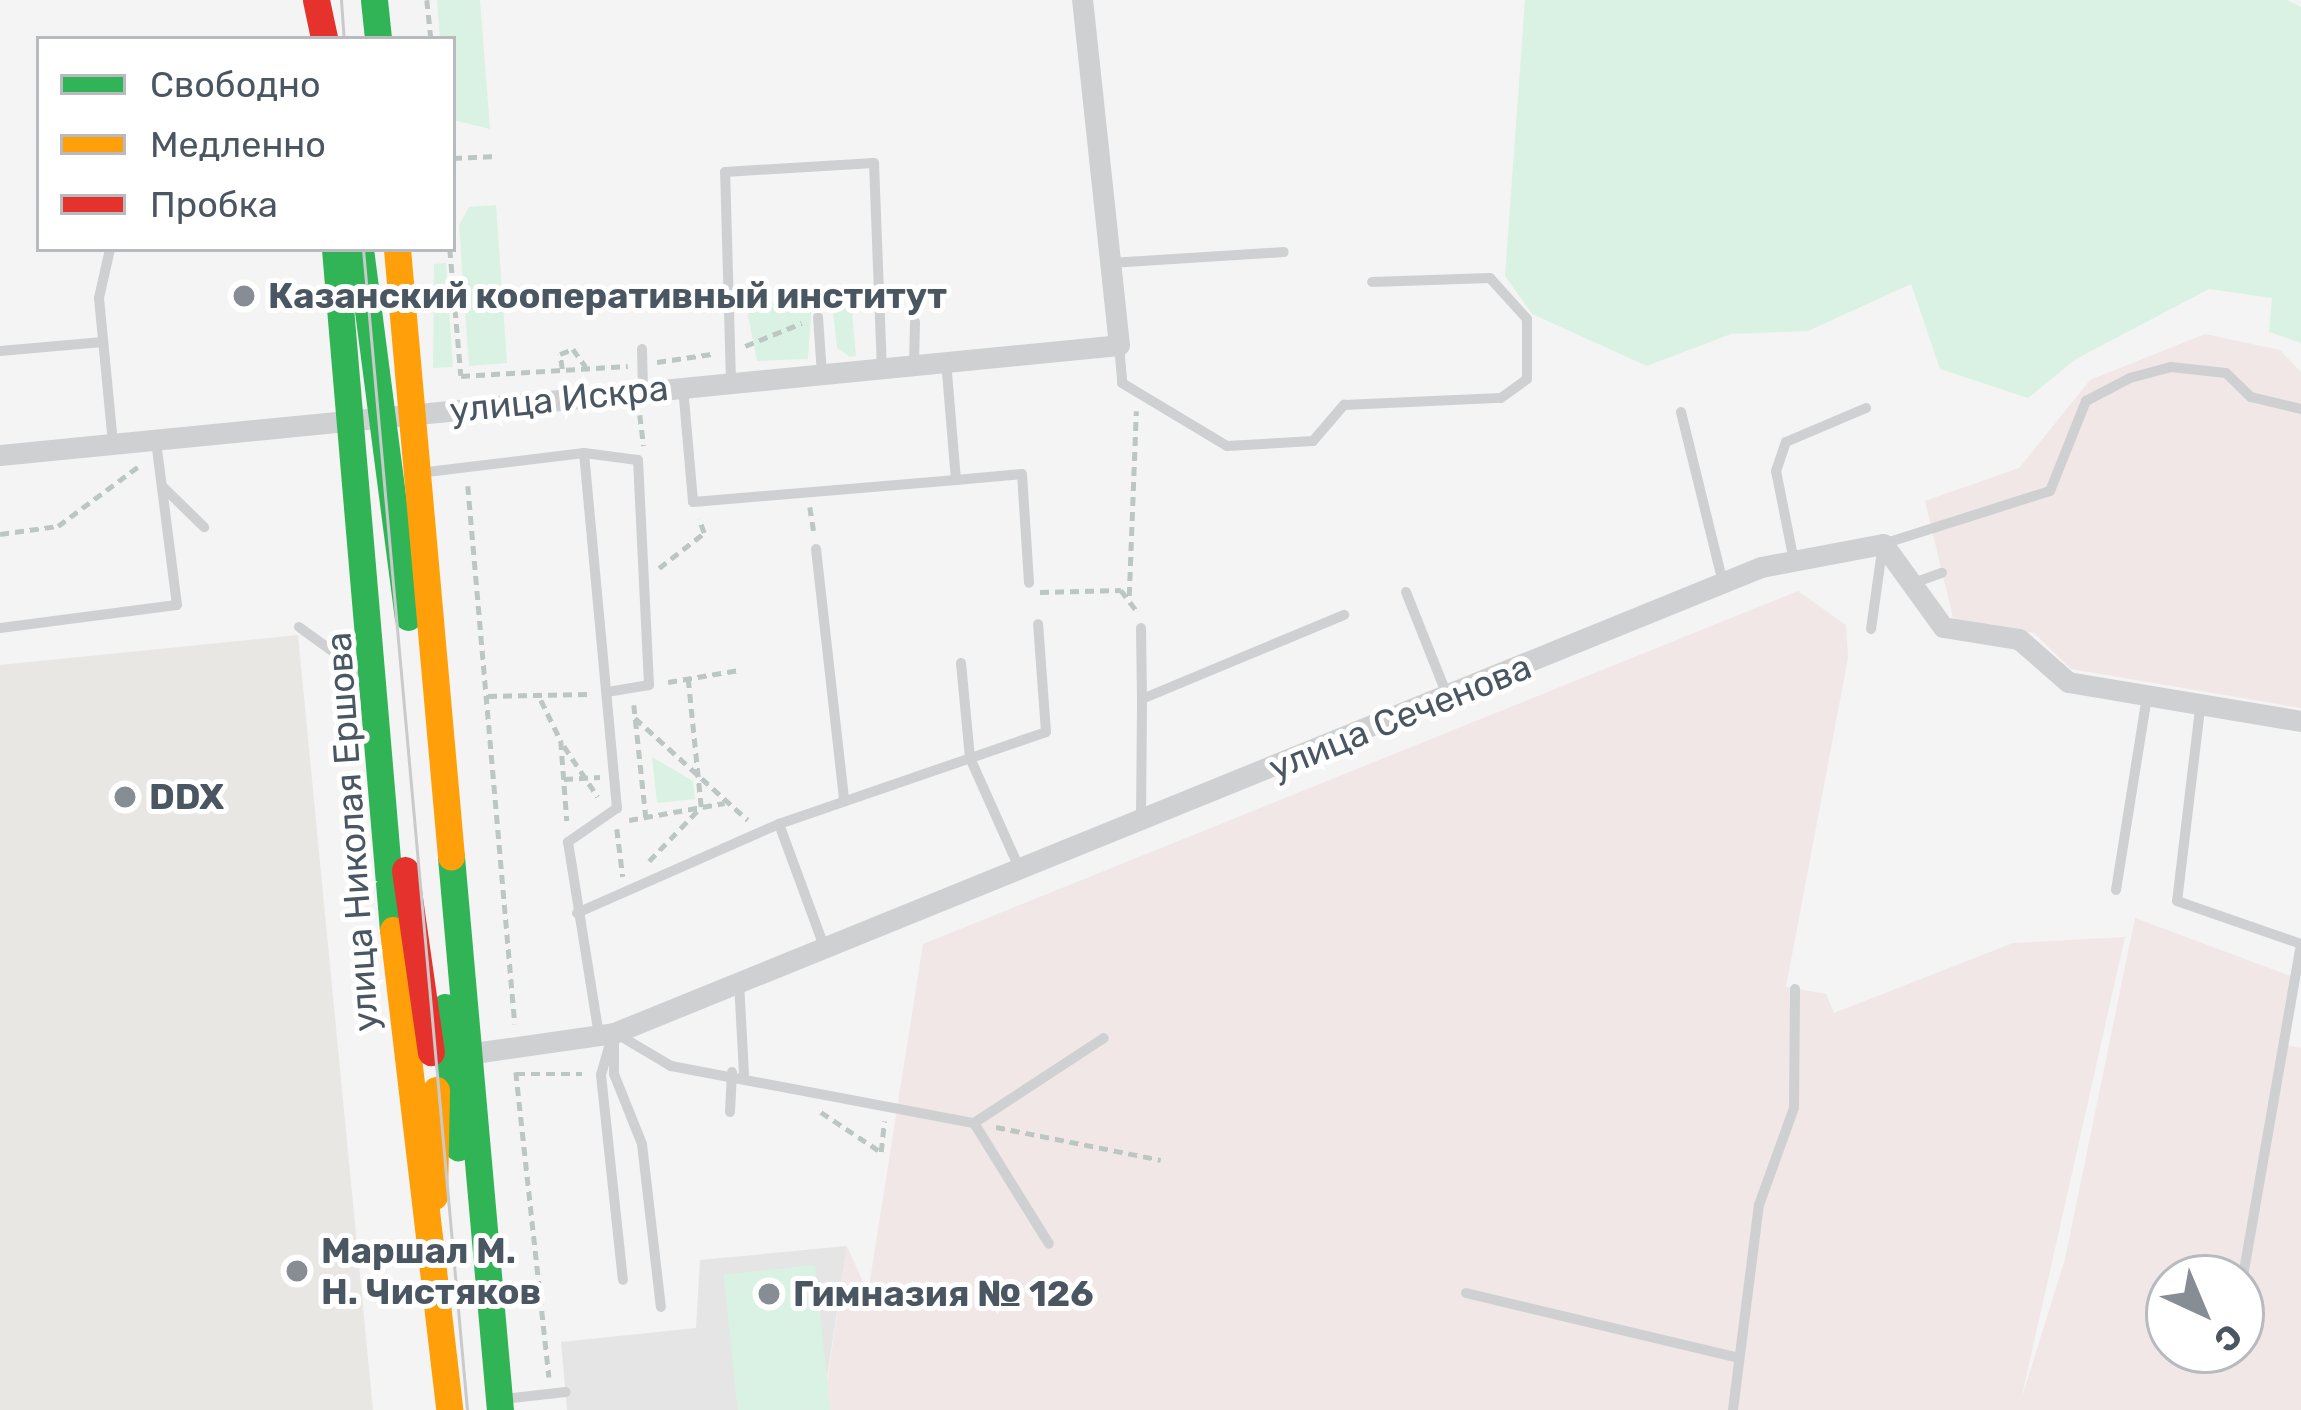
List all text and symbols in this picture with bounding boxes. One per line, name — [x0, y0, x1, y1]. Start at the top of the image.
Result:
legend — [36, 36, 456, 252]
text: Свободно — [150, 63, 321, 106]
text: Медленно — [150, 123, 326, 166]
text: Пробка — [150, 183, 278, 226]
place label: Казанский кооперативный институт — [268, 274, 947, 318]
marker: Казанский кооперативный институт — [231, 283, 257, 309]
street label: улица Искра — [448, 366, 670, 432]
street label: улица Николая Ершова — [316, 631, 388, 1033]
street label: улица Сеченова — [1263, 645, 1537, 789]
place label: DDX — [149, 775, 224, 819]
marker: DDX — [112, 784, 138, 810]
place label: Маршал М. Н. Чистяков — [321, 1228, 541, 1313]
north arrow — [2145, 1254, 2265, 1374]
marker: Маршал М. Н. Чистяков — [284, 1258, 310, 1284]
place label: Гимназия № 126 — [793, 1272, 1094, 1316]
marker: Гимназия № 126 — [756, 1281, 782, 1307]
text: С — [2206, 1316, 2250, 1360]

